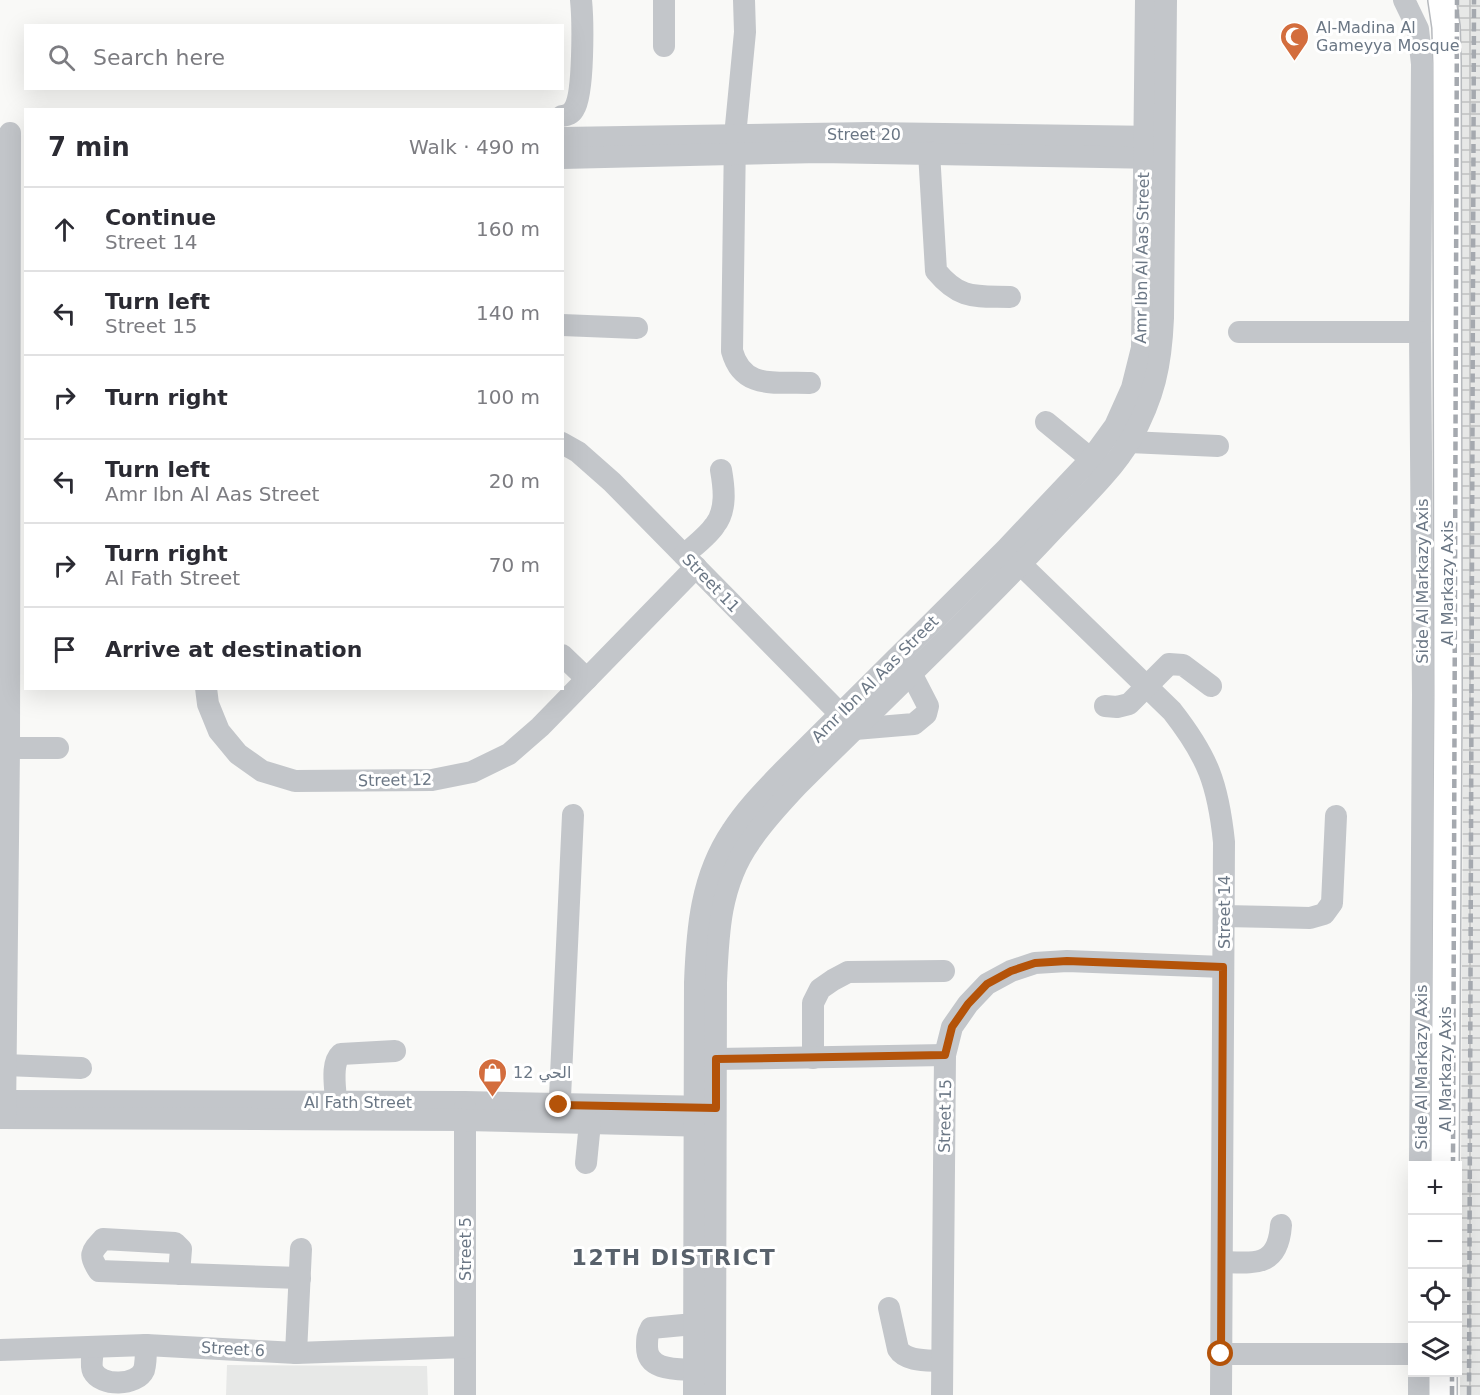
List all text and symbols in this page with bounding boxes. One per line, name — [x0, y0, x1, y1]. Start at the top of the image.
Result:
place label: Al-Madina Al Gameyya Mosque — [1316, 18, 1460, 55]
mosque icon: Al-Madina Al Gameyya Mosque — [1279, 20, 1311, 62]
search box — [24, 24, 564, 90]
icon: search — [45, 41, 78, 74]
text: Search here — [93, 45, 225, 70]
street label: Street 20 — [827, 125, 901, 144]
text: 7 min — [48, 132, 130, 162]
text: Walk · 490 m — [409, 135, 540, 159]
street label: Amr Ibn Al Aas Street — [1131, 172, 1153, 344]
text: Continue — [105, 205, 216, 230]
icon: ahead — [48, 213, 81, 246]
text: 160 m — [476, 217, 540, 241]
text: Street 14 — [105, 230, 198, 254]
text: Turn left — [105, 289, 210, 314]
icon: left — [48, 297, 81, 330]
text: 140 m — [476, 301, 540, 325]
text: Street 15 — [105, 314, 198, 338]
icon: right — [48, 381, 81, 414]
text: Turn right — [105, 385, 228, 410]
text: 100 m — [476, 385, 540, 409]
text: Turn left — [105, 457, 210, 482]
icon: left — [48, 465, 81, 498]
text: 20 m — [489, 469, 540, 493]
text: Amr Ibn Al Aas Street — [105, 482, 319, 506]
street label: Side Al Markazy Axis — [1413, 498, 1432, 664]
street label: Al Markazy Axis — [1438, 520, 1457, 646]
text: Turn right — [105, 541, 228, 566]
icon: right — [48, 549, 81, 582]
street label: Street 11 — [678, 550, 744, 616]
text: 70 m — [489, 553, 540, 577]
text: Al Fath Street — [105, 566, 240, 590]
street label: Amr Ibn Al Aas Street — [808, 612, 942, 746]
icon: arrive — [48, 633, 81, 666]
text: Arrive at destination — [105, 637, 362, 662]
street label: Street 12 — [358, 770, 432, 790]
street label: Street 14 — [1215, 875, 1234, 949]
street label: Side Al Markazy Axis — [1412, 984, 1431, 1150]
street label: Al Markazy Axis — [1436, 1006, 1455, 1132]
shop icon: الحي 12 — [476, 1056, 508, 1098]
place label: الحي 12 — [513, 1063, 571, 1083]
street label: Street 15 — [935, 1079, 955, 1153]
route end — [545, 1091, 571, 1117]
street label: Al Fath Street — [304, 1093, 412, 1112]
map controls — [1408, 1161, 1462, 1377]
button: + — [1408, 1161, 1462, 1215]
button: − — [1408, 1215, 1462, 1269]
street label: Street 5 — [456, 1217, 475, 1281]
district label: 12TH DISTRICT — [572, 1245, 776, 1270]
button: locate — [1408, 1269, 1462, 1323]
button: layers — [1408, 1323, 1462, 1377]
street label: Street 6 — [201, 1338, 265, 1360]
route start — [1207, 1340, 1233, 1366]

